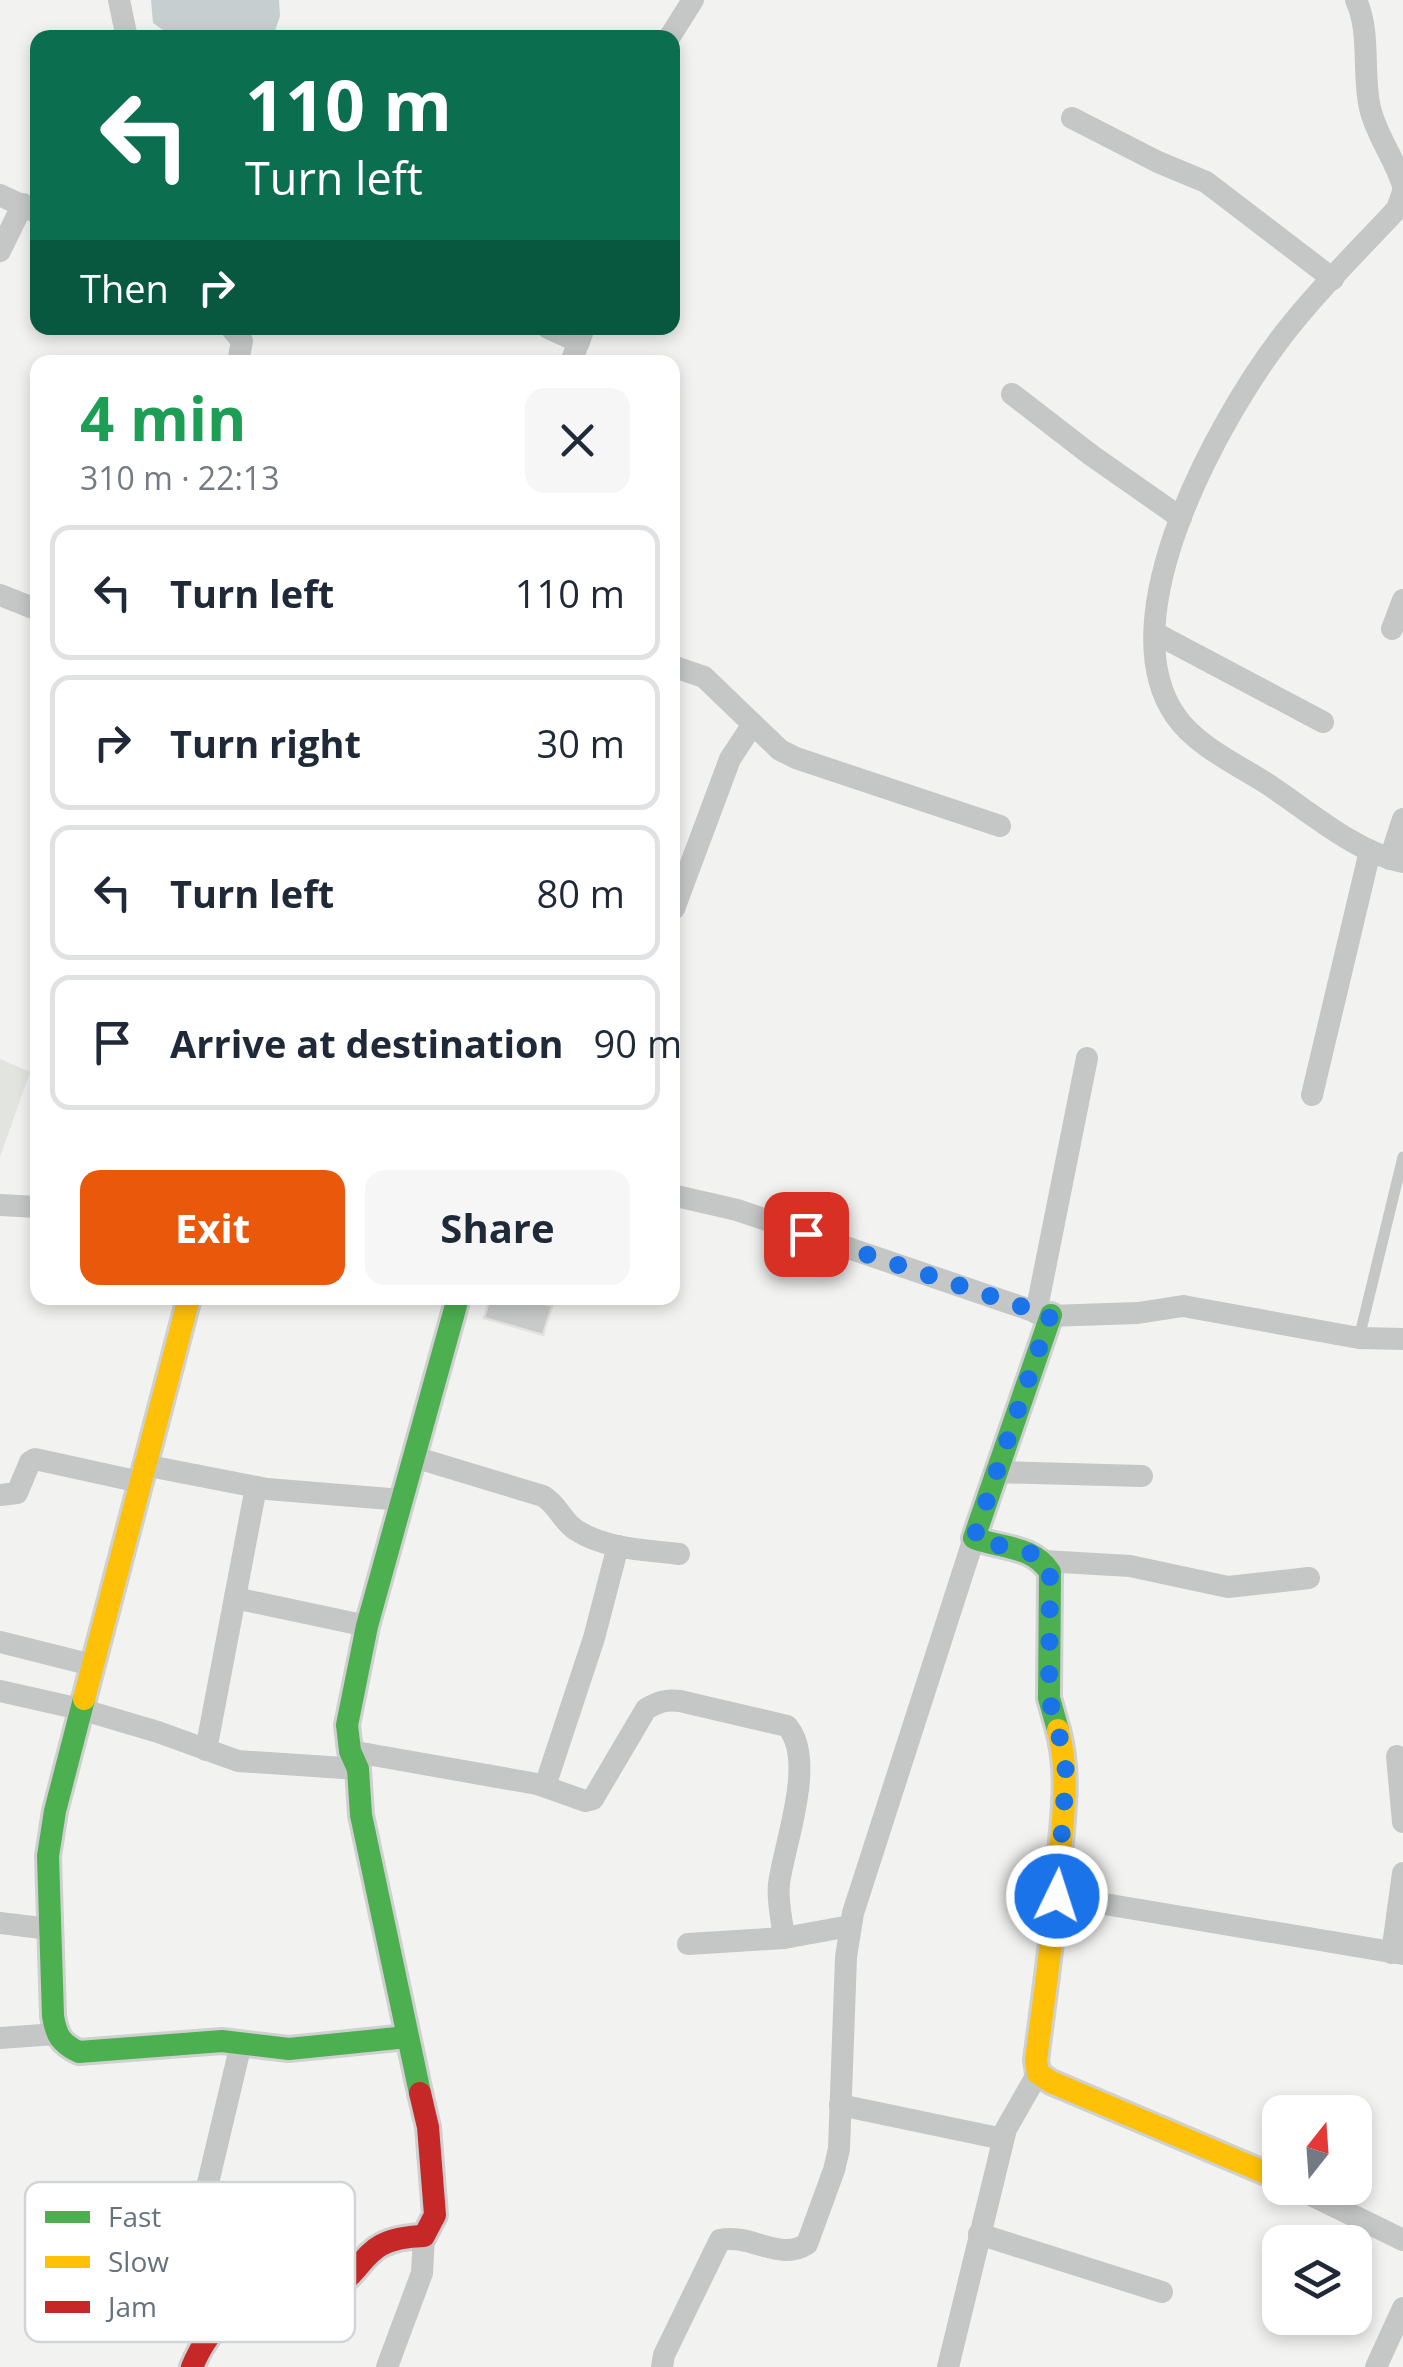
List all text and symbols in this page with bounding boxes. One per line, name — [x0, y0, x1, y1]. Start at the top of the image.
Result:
text: 110 m — [245, 56, 452, 152]
icon: left — [80, 70, 210, 200]
text: Turn left — [245, 147, 423, 208]
icon: right — [189, 260, 244, 315]
text: Then — [80, 262, 169, 314]
text: 4 min — [80, 377, 247, 459]
button: close — [525, 388, 630, 493]
text: 310 m · 22:13 — [80, 456, 279, 499]
icon: left — [85, 565, 140, 620]
text: Turn left — [170, 567, 334, 619]
text: 110 m — [515, 567, 625, 619]
icon: right — [85, 715, 140, 770]
text: Turn right — [170, 717, 361, 769]
text: 30 m — [536, 717, 625, 769]
icon: left — [85, 865, 140, 920]
text: Turn left — [170, 867, 334, 919]
text: 80 m — [536, 867, 625, 919]
icon: arrive — [85, 1015, 140, 1070]
text: Arrive at destination — [170, 1017, 564, 1069]
text: 90 m — [594, 1017, 682, 1069]
button: Exit — [80, 1170, 345, 1285]
button: Share — [365, 1170, 630, 1285]
pin — [764, 1192, 849, 1277]
icon: arrive — [779, 1207, 834, 1262]
position arrow — [1005, 1844, 1109, 1948]
north arrow — [1262, 2095, 1372, 2205]
map controls — [1262, 2095, 1372, 2335]
legend — [25, 2182, 355, 2342]
text: Fast — [108, 2197, 161, 2235]
button: layers — [1262, 2225, 1372, 2335]
text: Slow — [108, 2242, 169, 2280]
text: Jam — [105, 2287, 157, 2325]

